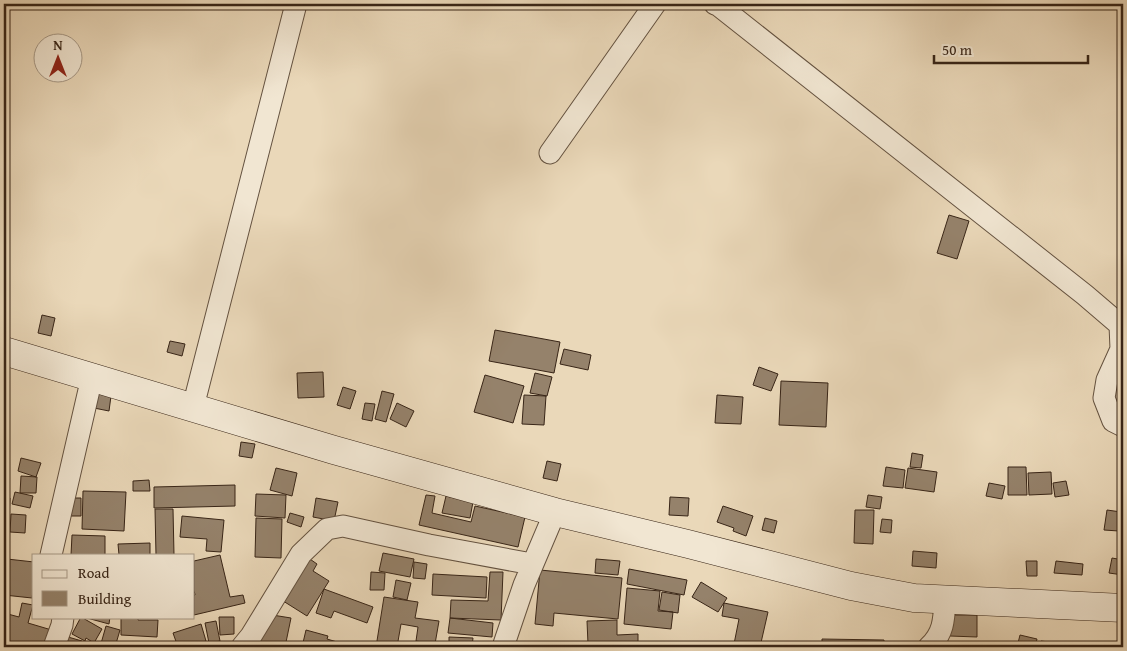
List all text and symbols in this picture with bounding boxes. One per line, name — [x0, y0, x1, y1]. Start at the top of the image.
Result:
north arrow — [32, 32, 82, 82]
scale bar — [934, 32, 1088, 64]
text: N — [53, 35, 63, 55]
text: 50 m — [942, 39, 973, 60]
legend — [32, 554, 195, 618]
text: Road — [78, 562, 109, 583]
text: Building — [78, 588, 132, 609]

